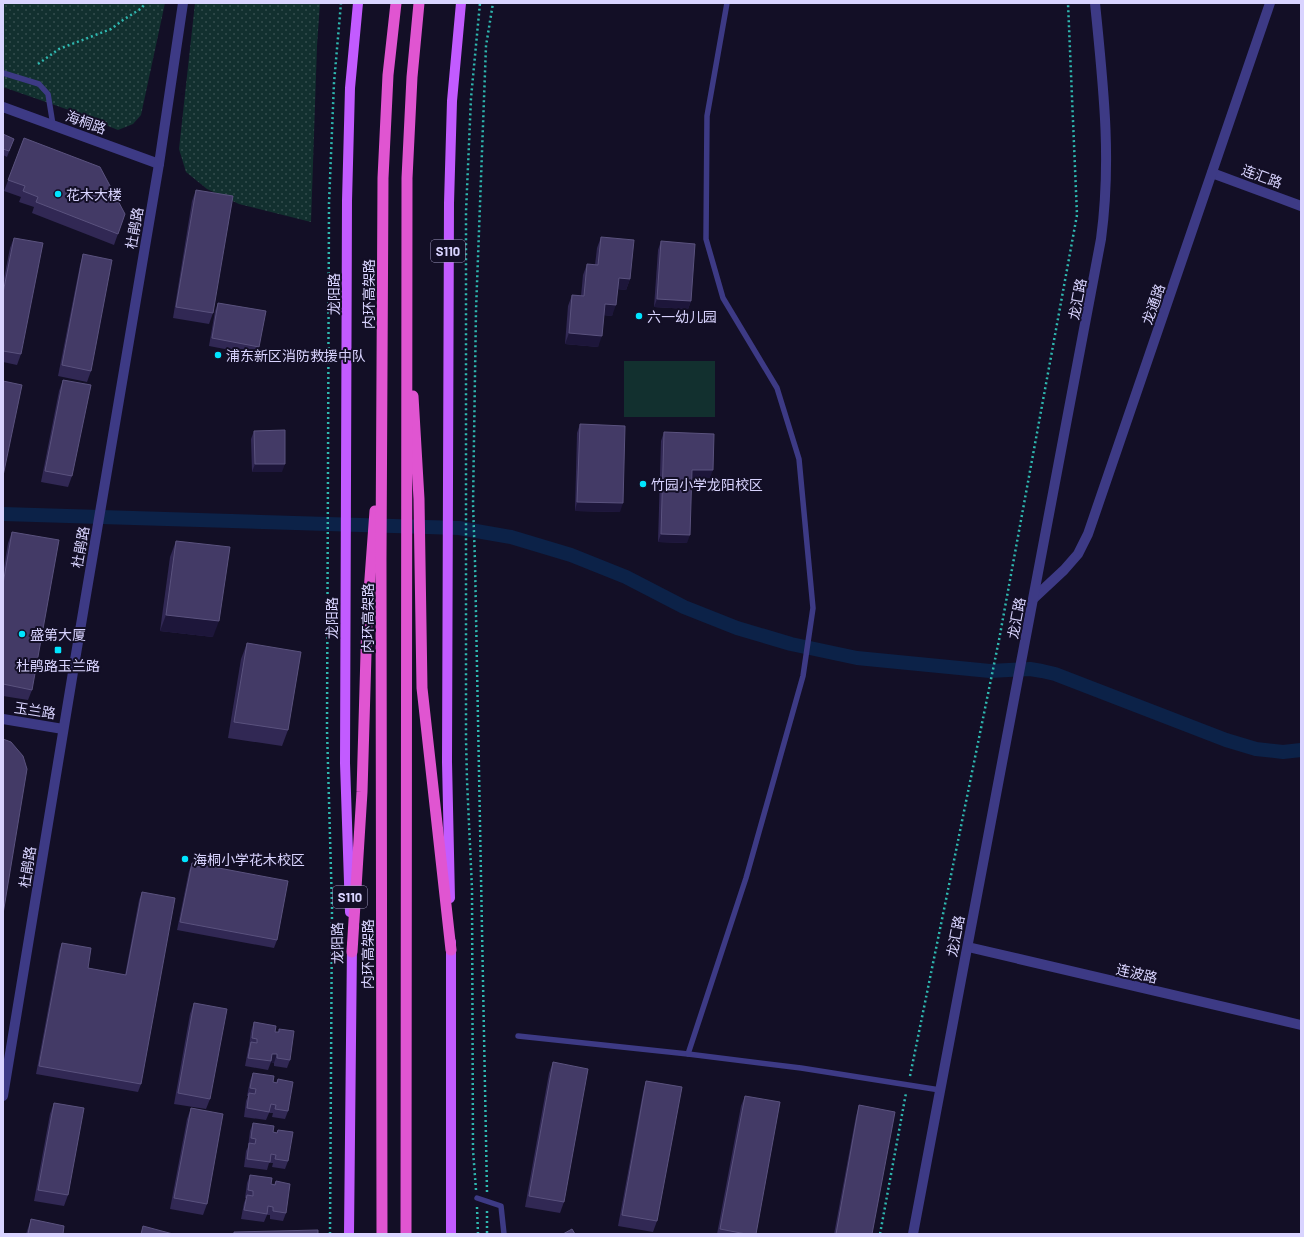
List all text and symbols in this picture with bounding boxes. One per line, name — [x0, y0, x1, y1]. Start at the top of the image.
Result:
street label: 海桐路 — [63, 107, 109, 137]
street label: 连汇路 — [1239, 161, 1285, 191]
place label: 花木大楼 — [66, 186, 122, 203]
marker: 花木大楼 — [53, 189, 63, 199]
street label: 杜鹃路 — [122, 206, 146, 250]
road number: S110 — [431, 240, 465, 262]
street label: 内环高架路 — [360, 259, 377, 329]
street label: 龙阳路 — [325, 273, 342, 315]
street label: 龙汇路 — [1065, 277, 1089, 321]
street label: 龙通路 — [1138, 281, 1168, 327]
place label: 六一幼儿园 — [647, 308, 717, 325]
marker: 六一幼儿园 — [634, 311, 644, 321]
place label: 浦东新区消防救援中队 — [226, 347, 366, 364]
marker: 浦东新区消防救援中队 — [213, 350, 223, 360]
place label: 竹园小学龙阳校区 — [651, 476, 763, 493]
marker: 竹园小学龙阳校区 — [638, 479, 648, 489]
street label: 杜鹃路 — [68, 525, 92, 569]
street label: 内环高架路 — [359, 583, 376, 653]
street label: 龙汇路 — [1004, 596, 1028, 640]
street label: 龙阳路 — [323, 597, 340, 639]
place label: 盛第大厦 — [30, 626, 86, 643]
marker: 盛第大厦 — [17, 629, 27, 639]
marker: 杜鹃路玉兰路 — [53, 645, 63, 655]
place label: 杜鹃路玉兰路 — [16, 657, 100, 674]
street label: 玉兰路 — [13, 698, 57, 722]
street label: 杜鹃路 — [15, 845, 39, 889]
place label: 海桐小学花木校区 — [193, 851, 305, 868]
marker: 海桐小学花木校区 — [180, 854, 190, 864]
road number: S110 — [333, 886, 367, 908]
street label: 龙汇路 — [943, 914, 967, 958]
street label: 内环高架路 — [359, 919, 376, 989]
street label: 龙阳路 — [328, 922, 346, 964]
street label: 连波路 — [1115, 960, 1159, 986]

